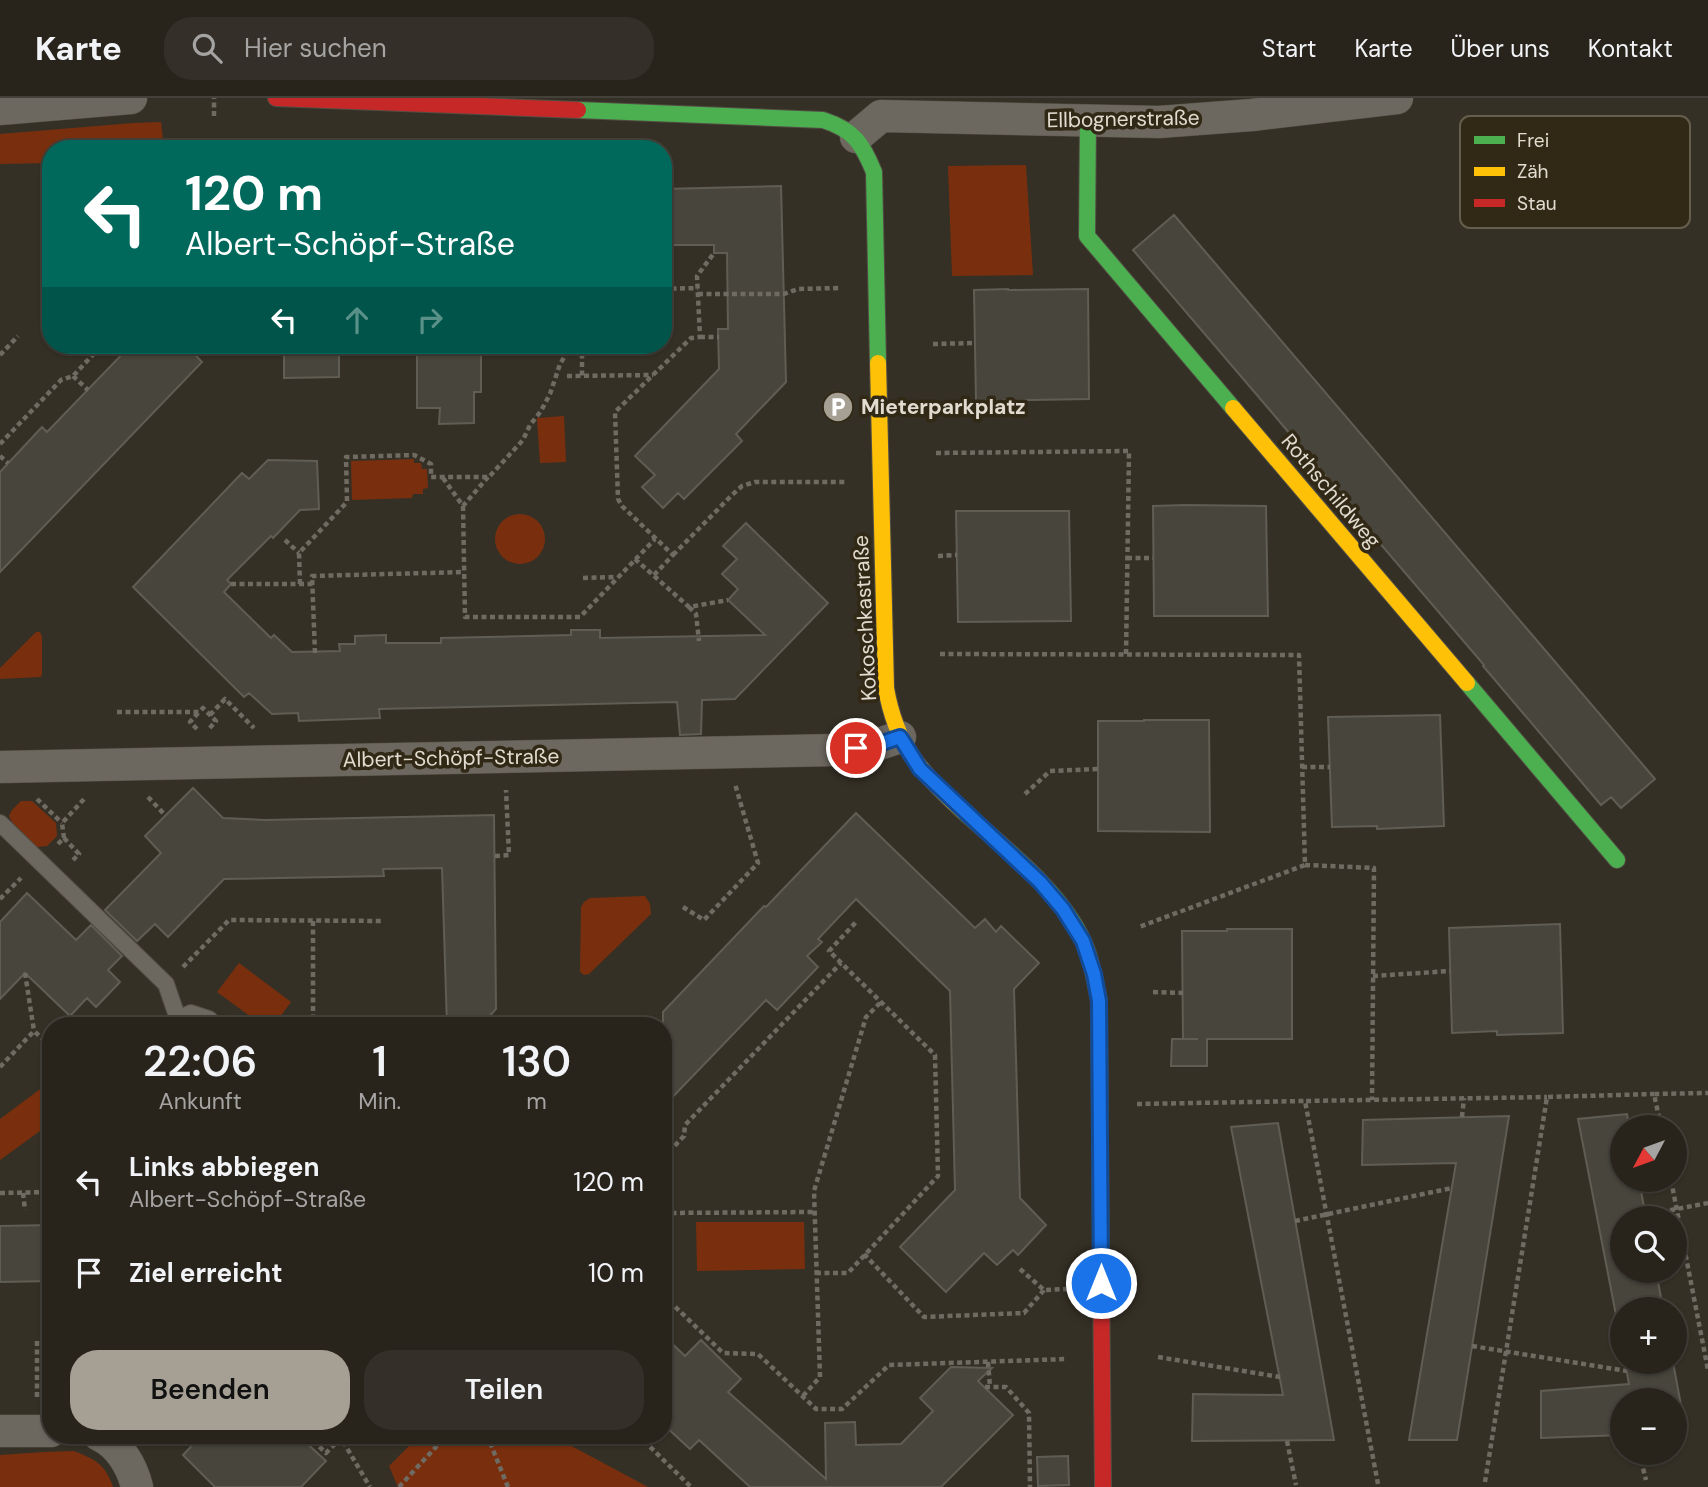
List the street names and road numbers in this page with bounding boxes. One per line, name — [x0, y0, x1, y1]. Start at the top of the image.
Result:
street label: Ellbognerstraße — [1046, 104, 1200, 134]
street label: Rothschildweg — [1275, 428, 1387, 554]
street label: Kokoschkastraße — [847, 534, 883, 702]
street label: Albert-Schöpf-Straße — [342, 742, 560, 774]

